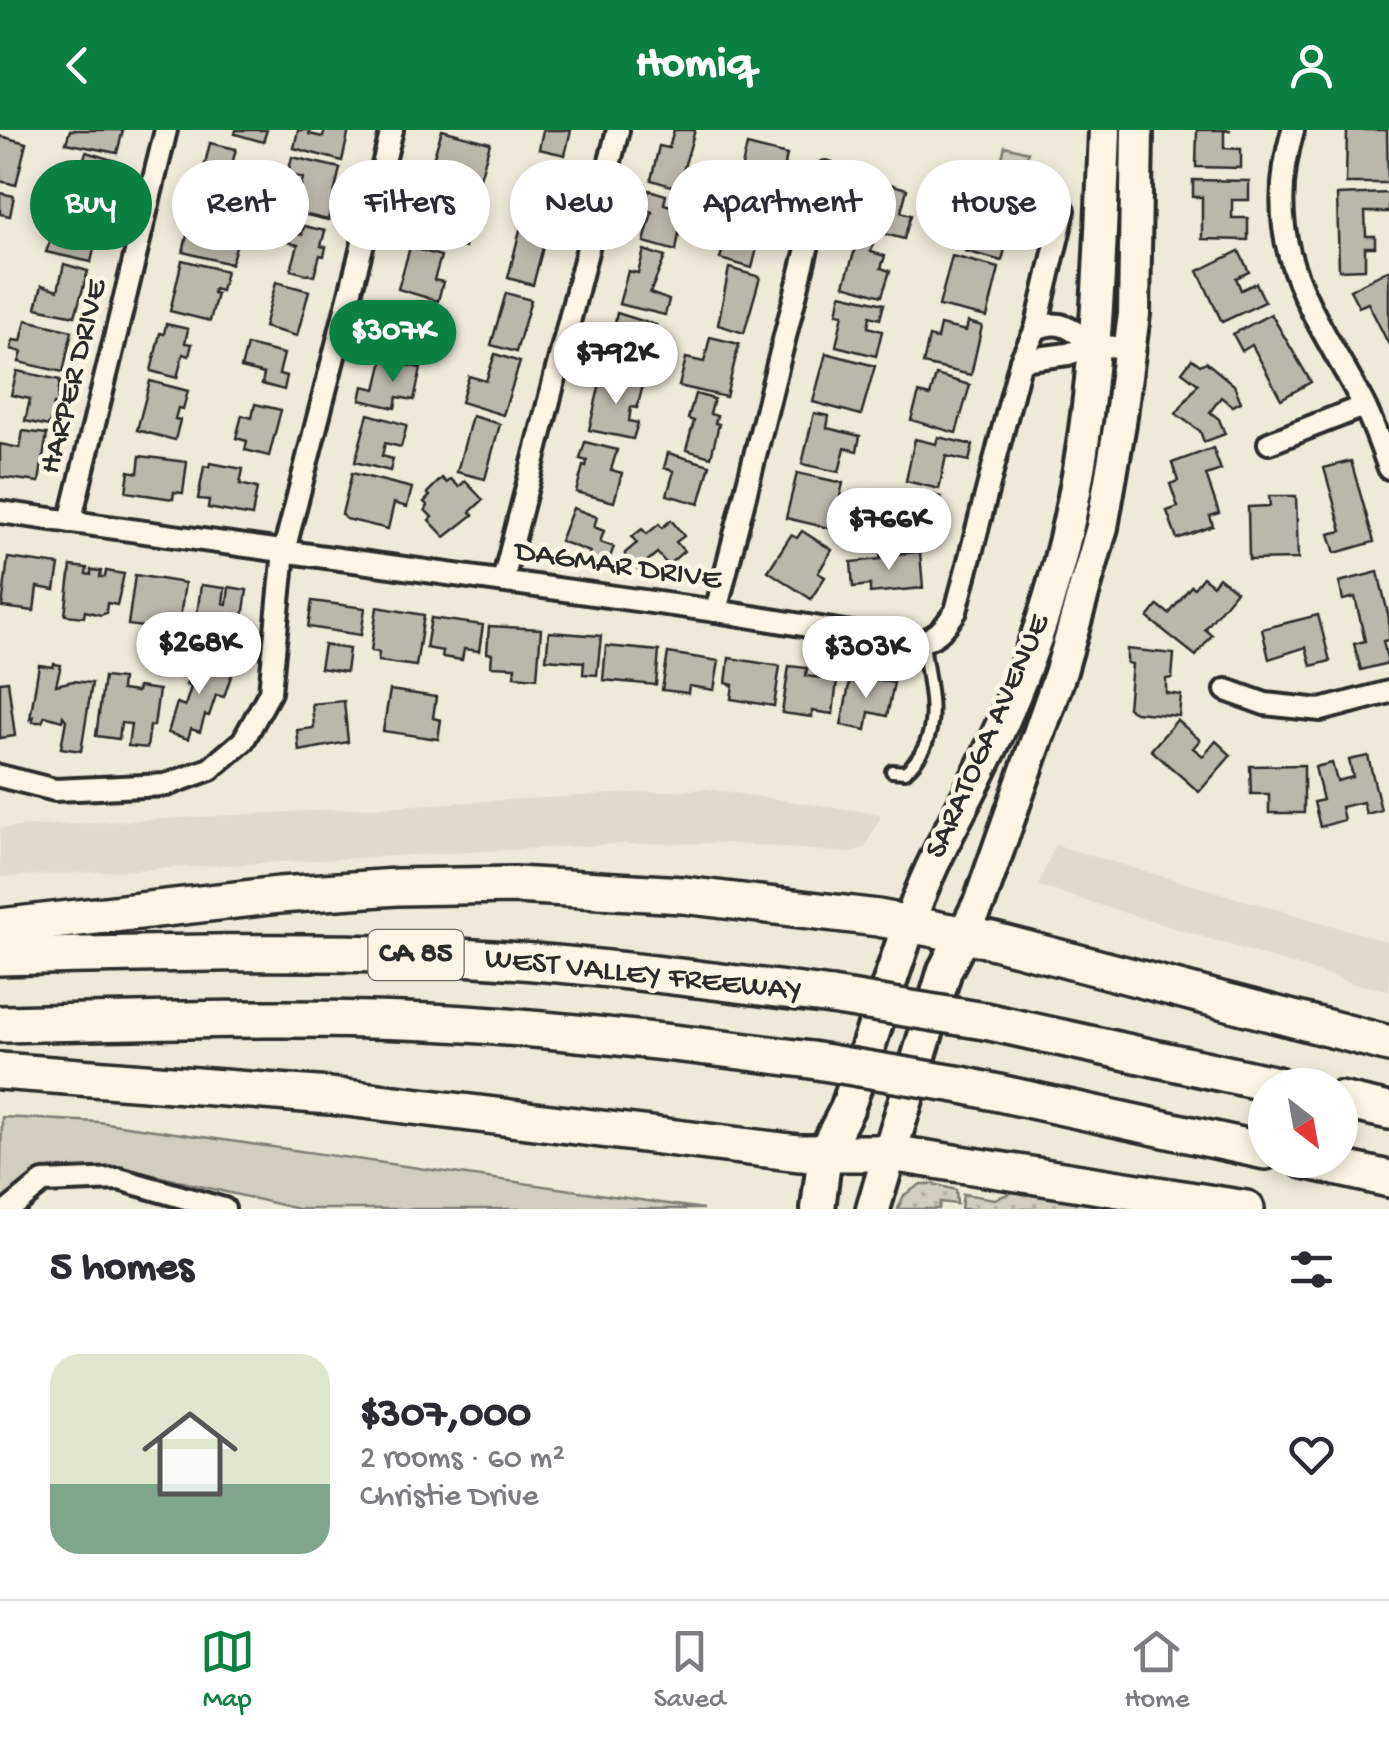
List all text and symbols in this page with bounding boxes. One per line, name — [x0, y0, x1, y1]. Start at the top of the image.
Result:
icon: back — [50, 38, 105, 93]
icon: person — [1284, 38, 1339, 93]
text: Homiq — [636, 39, 753, 92]
chip: Buy — [30, 160, 152, 250]
chip: Rent — [172, 160, 309, 250]
chip: Filters — [329, 160, 490, 250]
chip: New — [510, 160, 648, 250]
chip: Apartment — [668, 160, 896, 250]
chip: House — [916, 160, 1071, 250]
street label: HARPER DRIVE — [33, 275, 118, 478]
pin: $307K — [323, 300, 463, 385]
text: $307K — [351, 313, 435, 351]
pin: $792K — [546, 322, 686, 407]
text: $792K — [576, 335, 656, 373]
pin: $766K — [819, 488, 959, 573]
text: $766K — [848, 501, 930, 539]
street label: DAGMAR DRIVE — [510, 533, 725, 600]
street label: SARATOGA AVENUE — [918, 608, 1060, 865]
pin: $268K — [129, 612, 269, 697]
pin: $303K — [796, 616, 936, 701]
text: $268K — [158, 625, 240, 663]
text: $303K — [824, 629, 908, 667]
road number: CA 85 — [368, 930, 464, 980]
street label: WEST VALLEY FREEWAY — [483, 940, 803, 1012]
north arrow — [1248, 1068, 1358, 1178]
map controls — [1248, 1068, 1358, 1178]
icon: filters — [1284, 1242, 1339, 1297]
text: 5 homes — [50, 1245, 193, 1294]
text: $307,000 — [360, 1392, 531, 1441]
icon: home — [130, 1394, 250, 1514]
icon: heart — [1284, 1427, 1339, 1482]
text: 2 rooms · 60 m² — [360, 1441, 565, 1479]
text: Christie Drive — [360, 1479, 538, 1517]
tab: Map — [200, 1624, 255, 1717]
tab: Saved — [654, 1624, 725, 1717]
tab: Home — [1125, 1624, 1189, 1717]

